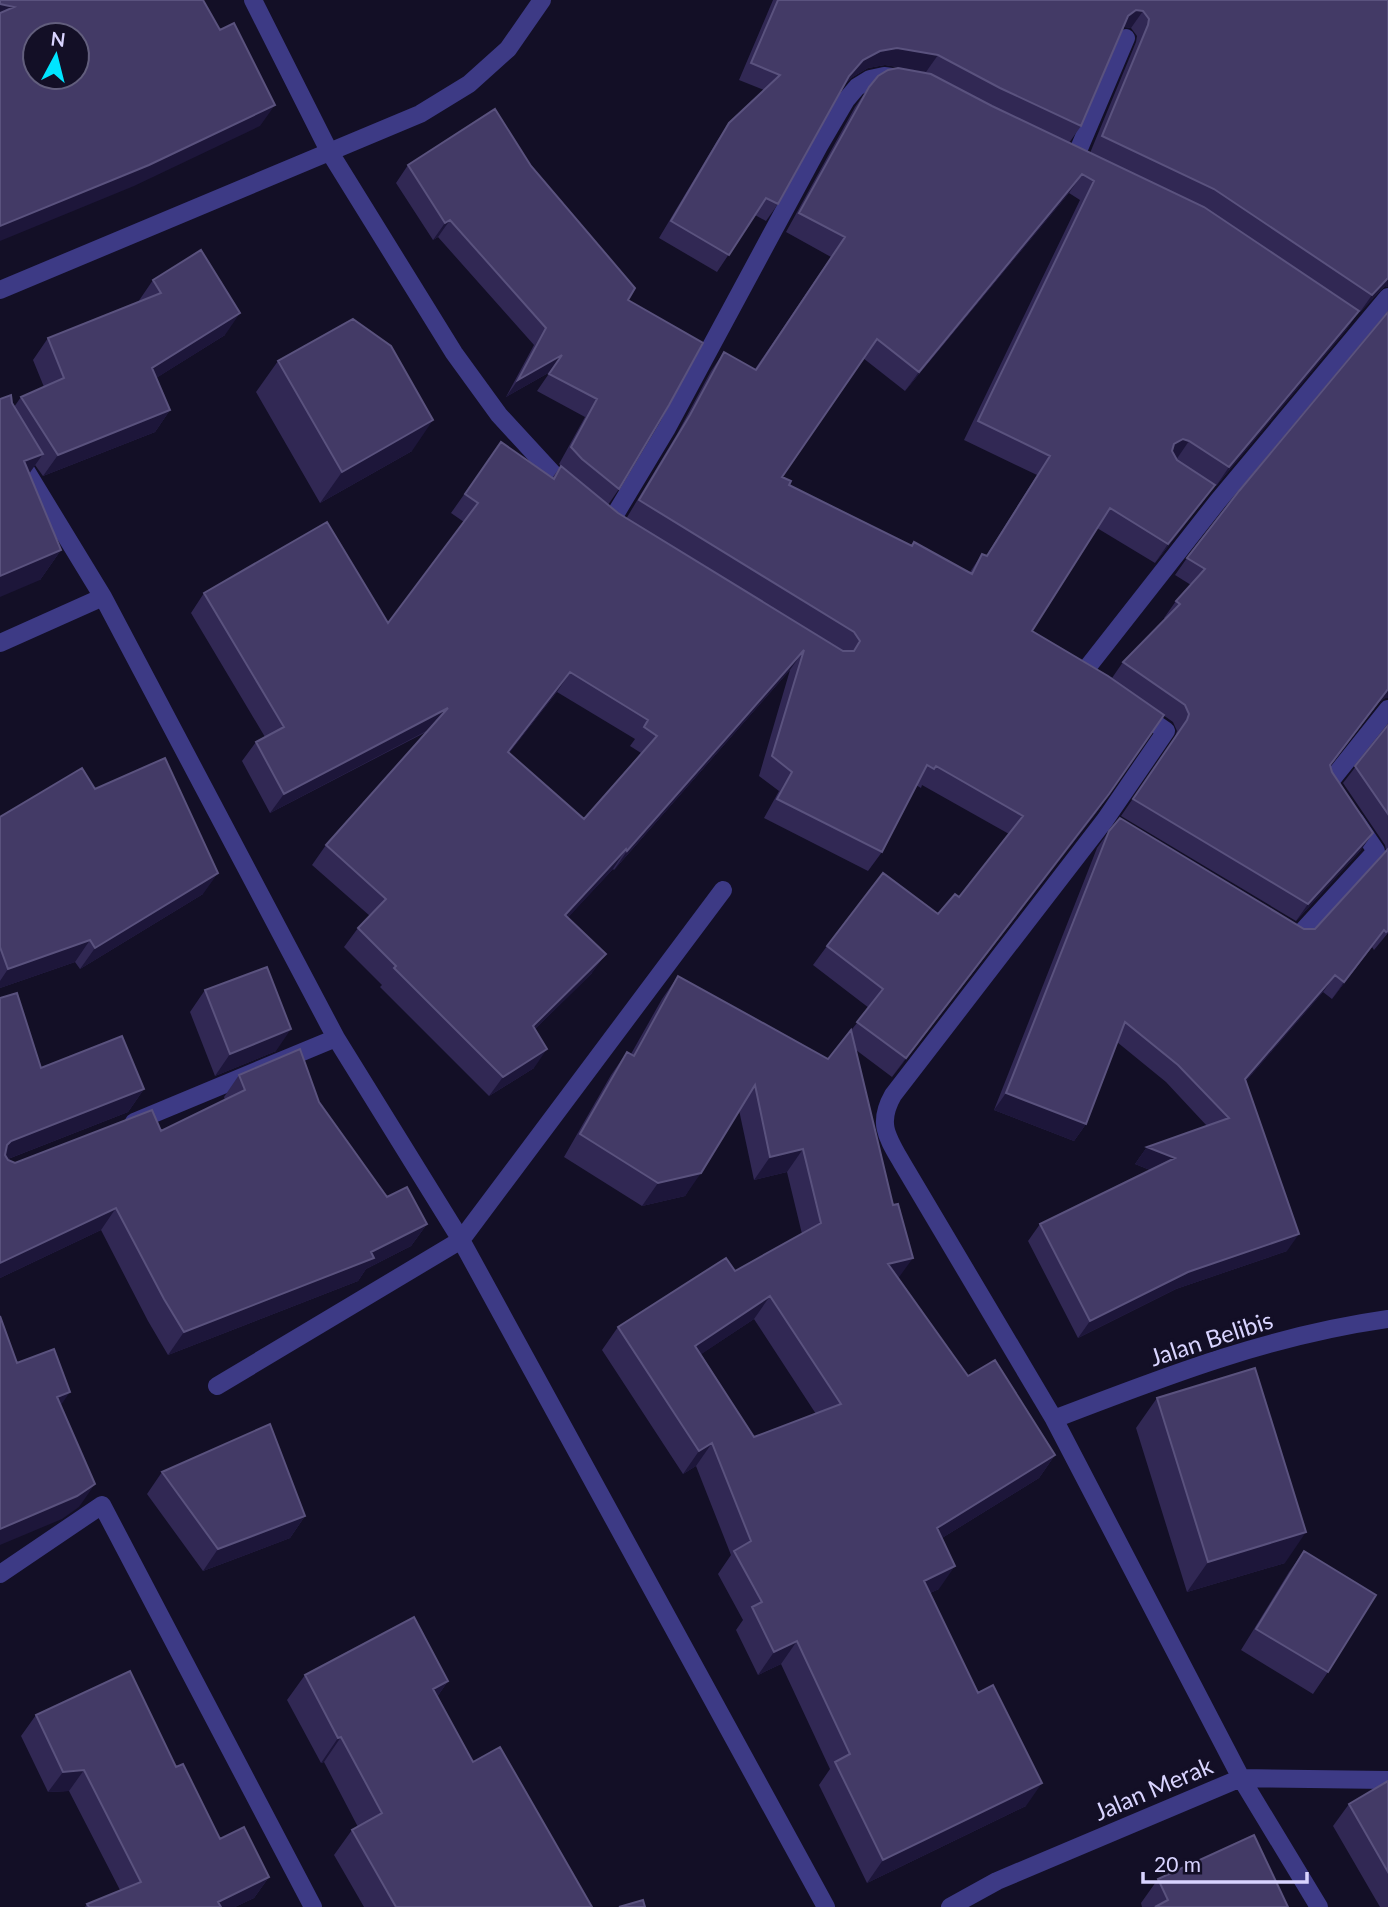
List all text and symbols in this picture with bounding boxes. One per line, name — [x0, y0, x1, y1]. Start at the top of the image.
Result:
north arrow — [21, 21, 91, 91]
text: N — [49, 26, 67, 51]
street label: Jalan Belibis — [1146, 1304, 1276, 1372]
street label: Jalan Merak — [1089, 1750, 1217, 1826]
scale bar — [1143, 1840, 1308, 1884]
text: 20 m — [1154, 1851, 1201, 1876]

